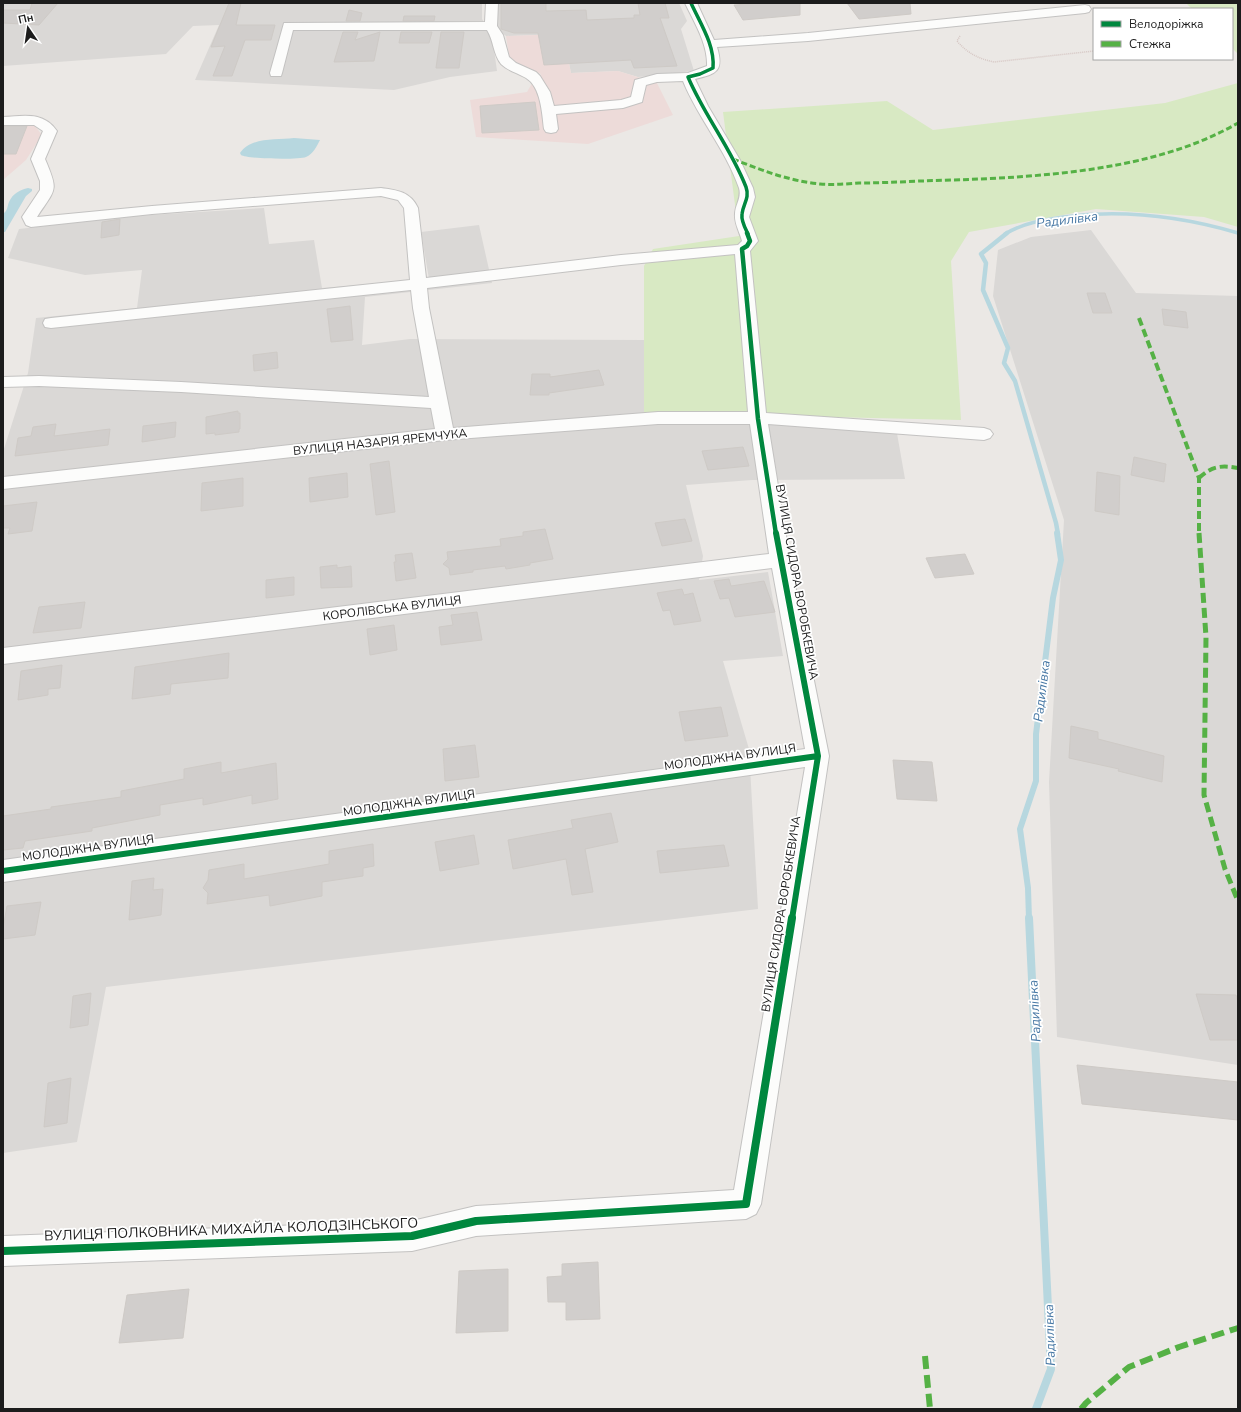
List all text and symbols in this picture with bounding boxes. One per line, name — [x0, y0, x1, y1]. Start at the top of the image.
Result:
north arrow — [8, 8, 48, 48]
legend — [1093, 8, 1233, 60]
text: Пн — [17, 10, 35, 28]
text: Велодоріжка — [1129, 16, 1203, 32]
text: Стежка — [1129, 36, 1171, 52]
water label: Радилівка — [1035, 207, 1099, 233]
street label: ВУЛИЦЯ НАЗАРІЯ ЯРЕМЧУКА — [292, 425, 468, 459]
street label: ВУЛИЦЯ СИДОРА ВОРОБКЕВИЧА — [772, 483, 822, 681]
street label: КОРОЛІВСЬКА ВУЛИЦЯ — [322, 592, 462, 624]
water label: Радилівка — [1029, 659, 1055, 723]
street label: МОЛОДІЖНА ВУЛИЦЯ — [663, 740, 797, 774]
street label: МОЛОДІЖНА ВУЛИЦЯ — [342, 786, 476, 820]
street label: ВУЛИЦЯ СИДОРА ВОРОБКЕВИЧА — [758, 815, 804, 1013]
street label: МОЛОДІЖНА ВУЛИЦЯ — [21, 831, 155, 865]
water label: Радилівка — [1024, 980, 1046, 1042]
street label: ВУЛИЦЯ ПОЛКОВНИКА МИХАЙЛА КОЛОДЗІНСЬКОГО — [44, 1213, 418, 1246]
water label: Радилівка — [1040, 1304, 1060, 1366]

